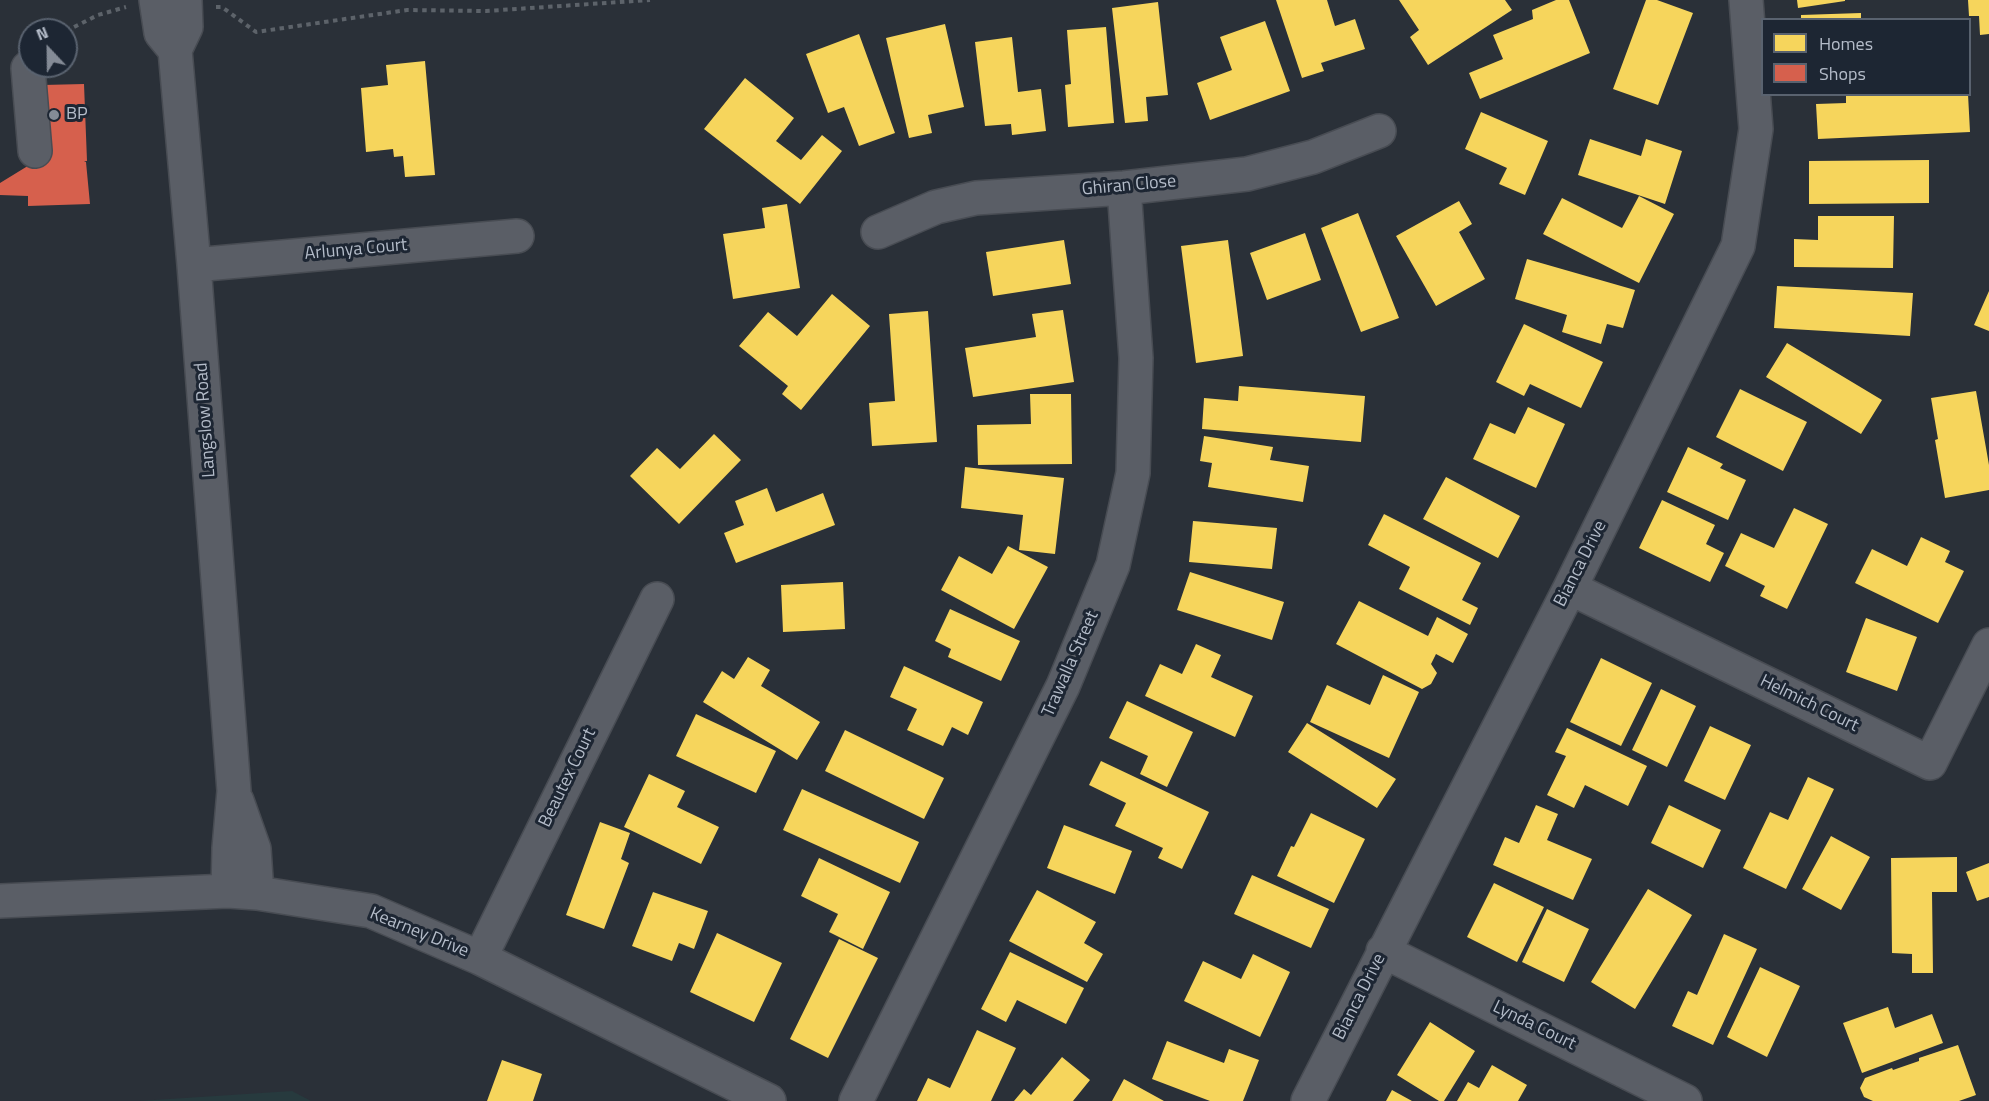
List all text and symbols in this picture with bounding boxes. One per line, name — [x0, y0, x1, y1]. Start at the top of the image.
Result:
north arrow — [18, 18, 78, 78]
legend — [1761, 18, 1971, 96]
text: N — [32, 20, 52, 46]
text: Homes — [1819, 30, 1873, 57]
text: Shops — [1819, 60, 1866, 87]
place label: BP — [66, 104, 88, 126]
marker: BP — [47, 108, 61, 122]
street label: Ghiran Close — [1081, 171, 1177, 201]
street label: Arlunya Court — [304, 235, 408, 265]
street label: Langslow Road — [191, 362, 221, 478]
street label: Bianca Drive — [1550, 517, 1612, 611]
street label: Trawalla Street — [1038, 608, 1104, 720]
street label: Helmich Court — [1756, 671, 1862, 737]
street label: Beautex Court — [535, 725, 601, 831]
street label: Kearney Drive — [366, 903, 472, 963]
street label: Bianca Drive — [1329, 950, 1391, 1044]
street label: Lynda Court — [1489, 997, 1579, 1055]

